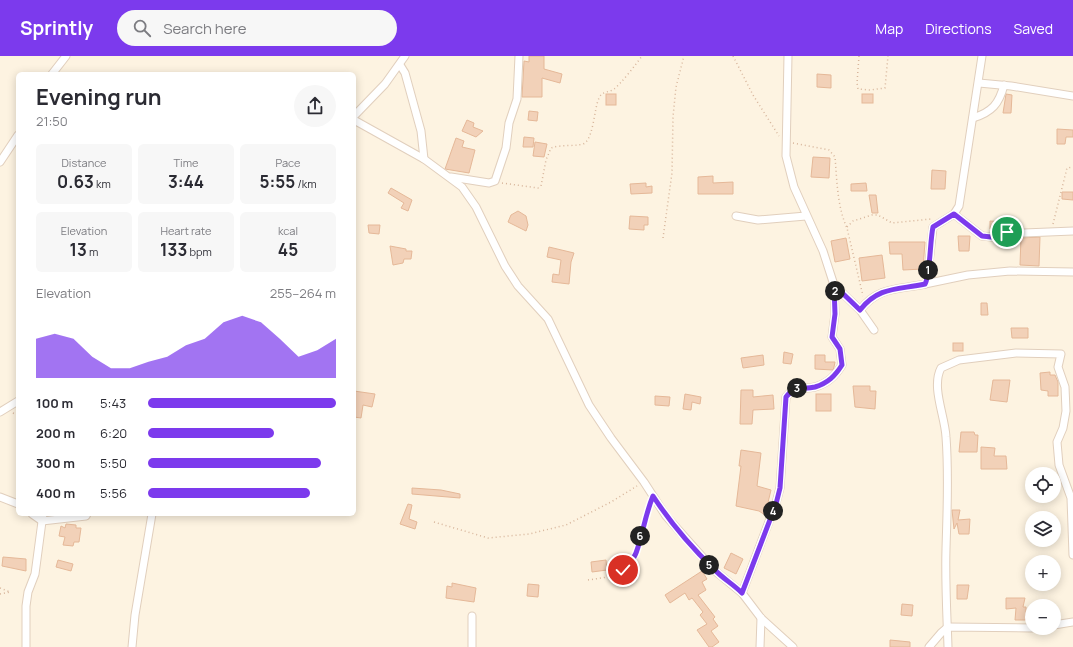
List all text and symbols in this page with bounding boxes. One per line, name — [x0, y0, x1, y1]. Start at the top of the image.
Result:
search box — [117, 10, 397, 46]
text: Sprintly — [20, 15, 93, 41]
icon: search — [131, 17, 153, 39]
text: Search here — [163, 18, 247, 39]
text: Map — [875, 19, 903, 38]
text: Directions — [925, 19, 992, 38]
text: Saved — [1014, 19, 1053, 38]
text: Evening run — [36, 82, 161, 112]
button: share — [294, 85, 336, 127]
text: 21:50 — [36, 112, 68, 130]
text: Distance — [61, 155, 107, 170]
text: Time — [174, 155, 198, 170]
text: Pace — [276, 155, 300, 170]
text: 0.63 — [57, 170, 94, 193]
text: 3:44 — [168, 170, 204, 193]
text: 5:55 — [260, 170, 295, 193]
text: km — [94, 176, 111, 191]
text: /km — [295, 176, 316, 191]
pin — [990, 215, 1024, 249]
icon: arrive — [996, 221, 1018, 243]
text: Elevation — [61, 223, 107, 238]
text: Heart rate — [160, 223, 212, 238]
text: kcal — [278, 223, 298, 238]
text: 13 — [70, 238, 87, 261]
text: 133 — [160, 238, 187, 261]
text: 45 — [278, 238, 298, 261]
text: m — [87, 244, 98, 259]
text: bpm — [187, 244, 212, 259]
pin: 1 — [918, 260, 938, 280]
text: 1 — [926, 262, 930, 277]
pin: 2 — [825, 281, 845, 301]
text: 2 — [832, 283, 838, 298]
text: Elevation — [36, 284, 91, 302]
text: 255–264 m — [270, 284, 336, 302]
pin: 3 — [787, 378, 807, 398]
text: 3 — [794, 380, 800, 395]
text: 100 m — [36, 394, 73, 412]
text: 5:43 — [100, 394, 126, 412]
text: 200 m — [36, 424, 75, 442]
text: 6:20 — [100, 424, 127, 442]
text: 300 m — [36, 454, 75, 472]
text: 5:50 — [100, 454, 127, 472]
map controls — [1025, 467, 1061, 635]
button: locate — [1025, 467, 1061, 503]
text: 400 m — [36, 484, 75, 502]
text: 5:56 — [100, 484, 127, 502]
pin: 4 — [763, 501, 783, 521]
text: 4 — [770, 503, 776, 518]
button: layers — [1025, 511, 1061, 547]
pin: 6 — [630, 526, 650, 546]
text: 6 — [637, 528, 643, 543]
pin — [606, 553, 640, 587]
pin: 5 — [699, 555, 719, 575]
button: + — [1025, 555, 1061, 591]
text: 5 — [706, 557, 712, 572]
icon: check — [612, 559, 634, 581]
button: − — [1025, 599, 1061, 635]

